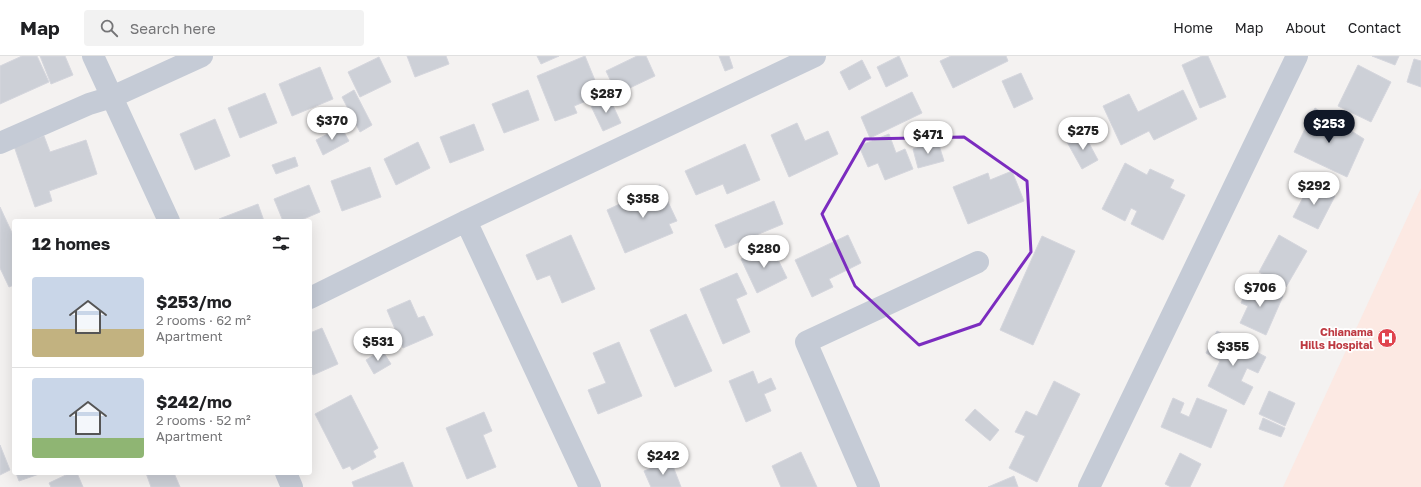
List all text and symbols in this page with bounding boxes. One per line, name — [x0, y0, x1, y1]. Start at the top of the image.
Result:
search box — [84, 10, 364, 46]
text: Map — [20, 16, 60, 39]
icon: search — [98, 17, 120, 39]
text: Search here — [130, 19, 216, 37]
text: Home — [1173, 19, 1213, 36]
text: Map — [1235, 19, 1263, 36]
text: About — [1285, 19, 1326, 36]
text: Contact — [1348, 19, 1401, 36]
pin: $287 — [582, 80, 630, 114]
text: $287 — [590, 85, 622, 101]
pin: $370 — [308, 107, 356, 141]
pin: $253 — [1305, 110, 1353, 144]
text: $370 — [316, 112, 348, 128]
text: $253 — [1313, 115, 1345, 131]
pin: $275 — [1059, 117, 1107, 151]
pin: $471 — [904, 121, 952, 155]
text: $275 — [1067, 122, 1099, 138]
text: $471 — [913, 126, 943, 142]
pin: $292 — [1290, 172, 1338, 206]
text: $292 — [1298, 177, 1330, 193]
pin: $358 — [619, 185, 667, 219]
text: $358 — [627, 190, 659, 206]
icon: filters — [270, 232, 292, 254]
text: 12 homes — [32, 233, 110, 254]
pin: $280 — [740, 235, 788, 269]
text: $280 — [747, 240, 781, 256]
pin: $706 — [1236, 274, 1284, 308]
text: $706 — [1244, 279, 1276, 295]
text: $253/mo — [156, 291, 232, 312]
icon: home — [64, 293, 112, 341]
text: 2 rooms · 62 m² — [156, 312, 251, 328]
place label: Chianama Hills Hospital — [1300, 325, 1373, 351]
hospital icon: Chianama Hills Hospital — [1376, 327, 1398, 349]
text: Apartment — [156, 328, 223, 344]
pin: $531 — [354, 328, 402, 362]
text: $531 — [362, 333, 394, 349]
pin: $355 — [1209, 333, 1257, 367]
text: $355 — [1217, 338, 1249, 354]
text: $242/mo — [156, 391, 232, 412]
icon: home — [64, 394, 112, 442]
text: 2 rooms · 52 m² — [156, 412, 251, 428]
text: Apartment — [156, 428, 223, 444]
pin: $242 — [639, 442, 687, 476]
text: $242 — [647, 447, 679, 463]

